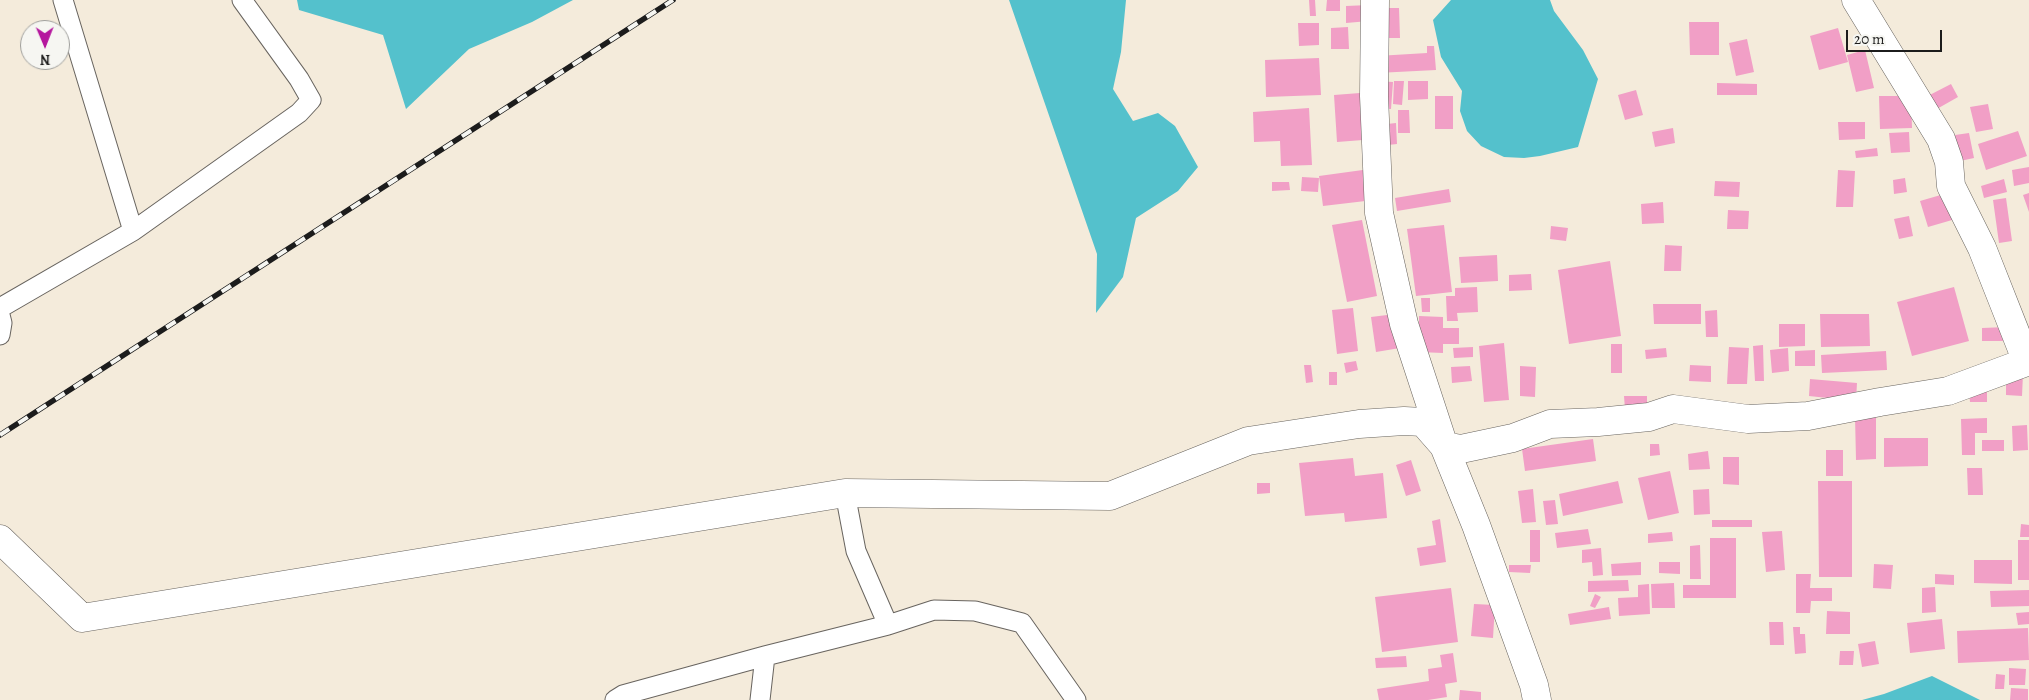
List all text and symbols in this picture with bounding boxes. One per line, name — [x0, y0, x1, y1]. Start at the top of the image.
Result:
north arrow — [20, 20, 70, 70]
scale bar — [1849, 20, 1945, 52]
text: 20 m — [1854, 29, 1885, 49]
text: N — [40, 50, 51, 69]

